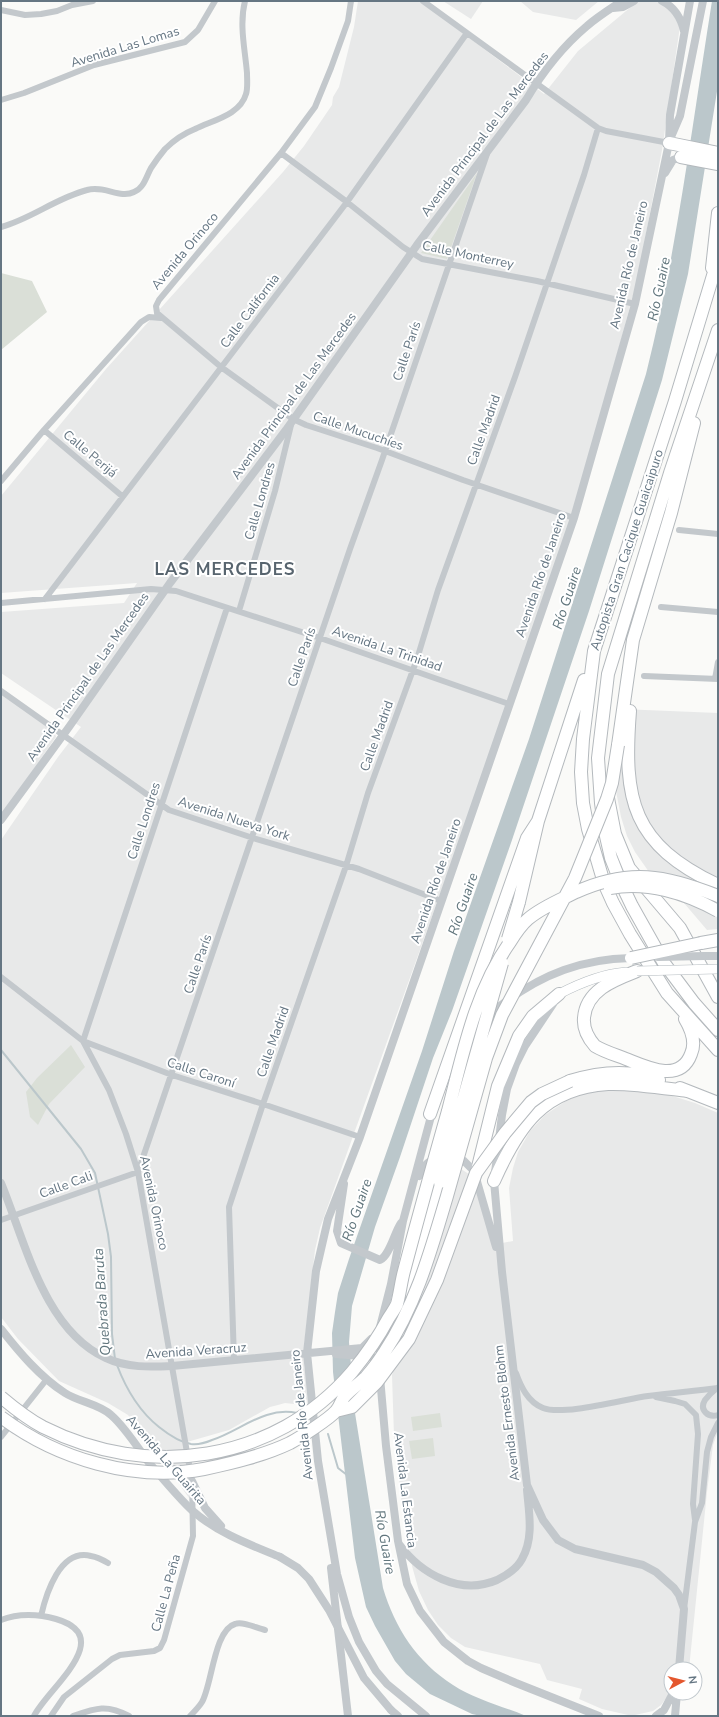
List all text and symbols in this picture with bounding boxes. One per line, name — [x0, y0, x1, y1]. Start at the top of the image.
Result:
street label: Avenida Las Lomas — [68, 22, 182, 72]
street label: Avenida Principal de Las Mercedes — [417, 48, 553, 220]
street label: Avenida Río de Janeiro — [605, 199, 653, 331]
street label: Avenida Orinoco — [147, 208, 223, 294]
street label: Calle Monterrey — [421, 237, 516, 274]
water label: Río Guaire — [643, 255, 675, 323]
street label: Calle California — [216, 270, 284, 352]
street label: Avenida Principal de Las Mercedes — [227, 309, 361, 483]
street label: Calle París — [388, 319, 426, 383]
street label: Calle Madrid — [463, 392, 505, 468]
street label: Calle Mucuchíes — [310, 407, 406, 455]
street label: Calle Perijá — [59, 426, 121, 482]
street label: Autopista Gran Cacique Guaicaipuro — [586, 447, 668, 653]
street label: Calle Londres — [240, 460, 280, 542]
street label: Avenida Río de Janeiro — [511, 510, 571, 640]
district label: LAS MERCEDES — [155, 558, 295, 581]
water label: Río Guaire — [548, 564, 586, 632]
street label: Avenida Principal de Las Mercedes — [23, 589, 153, 765]
street label: Avenida La Trinidad — [330, 622, 444, 676]
street label: Calle París — [283, 625, 321, 689]
street label: Calle Madrid — [356, 698, 398, 774]
street label: Calle Londres — [123, 780, 165, 862]
street label: Avenida Nueva York — [176, 792, 293, 846]
street label: Avenida Río de Janeiro — [406, 816, 466, 946]
water label: Río Guaire — [443, 870, 483, 938]
street label: Calle París — [179, 932, 217, 996]
street label: Calle Madrid — [252, 1004, 294, 1080]
street label: Calle Caroní — [164, 1053, 238, 1093]
street label: Avenida Orinoco — [135, 1154, 173, 1252]
street label: Calle Cali — [37, 1167, 95, 1203]
water label: Río Guaire — [337, 1176, 377, 1244]
water label: Quebrada Baruta — [89, 1248, 115, 1356]
street label: Avenida Veracruz — [145, 1338, 247, 1364]
street label: Avenida Ernesto Blohm — [490, 1344, 524, 1482]
street label: Avenida Río de Janeiro — [286, 1349, 318, 1481]
street label: Avenida La Guairita — [122, 1411, 210, 1509]
street label: Avenida La Estancia — [389, 1431, 421, 1549]
water label: Río Guaire — [370, 1508, 400, 1576]
street label: Calle La Peña — [147, 1552, 185, 1634]
north arrow — [663, 1661, 703, 1701]
text: N — [684, 1675, 700, 1685]

